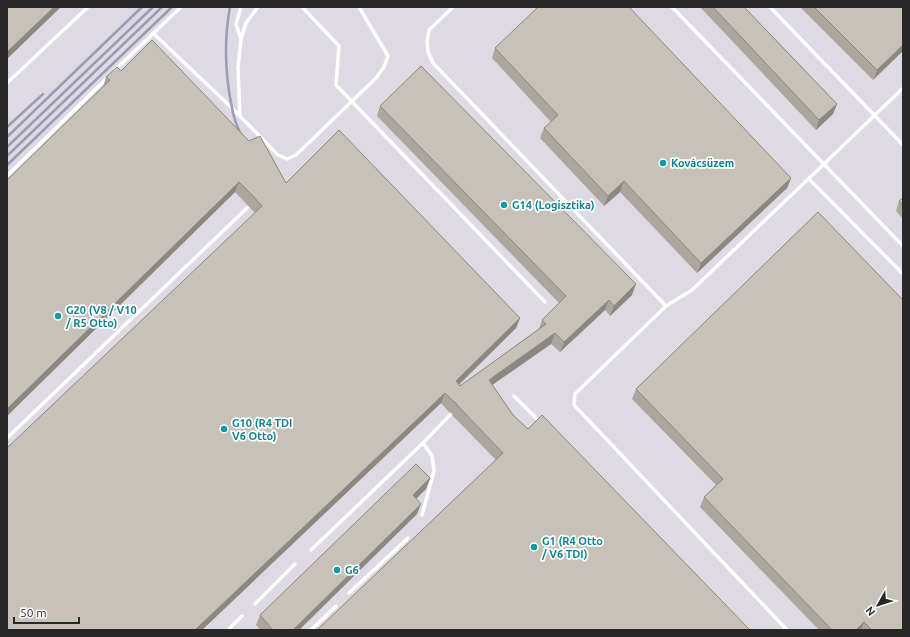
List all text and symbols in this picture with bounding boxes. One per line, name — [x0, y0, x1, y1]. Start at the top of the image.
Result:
place label: Kovácsüzem — [671, 157, 734, 169]
marker: Kovácsüzem — [658, 158, 668, 168]
place label: G14 (Logisztika) — [512, 199, 595, 212]
marker: G14 (Logisztika) — [499, 200, 509, 210]
place label: G20 (V8 / V10 / R5 Otto) — [65, 304, 137, 330]
marker: G20 (V8 / V10 / R5 Otto) — [53, 311, 63, 321]
place label: G10 (R4 TDI V6 Otto) — [232, 417, 292, 443]
marker: G10 (R4 TDI V6 Otto) — [219, 424, 229, 434]
place label: G1 (R4 Otto / V6 TDI) — [541, 535, 603, 561]
marker: G1 (R4 Otto / V6 TDI) — [529, 542, 539, 552]
place label: G6 — [345, 564, 359, 576]
marker: G6 — [332, 565, 342, 575]
north arrow — [858, 585, 898, 625]
scale bar — [14, 599, 79, 625]
text: N — [863, 604, 877, 618]
text: 50 m — [20, 606, 47, 619]

